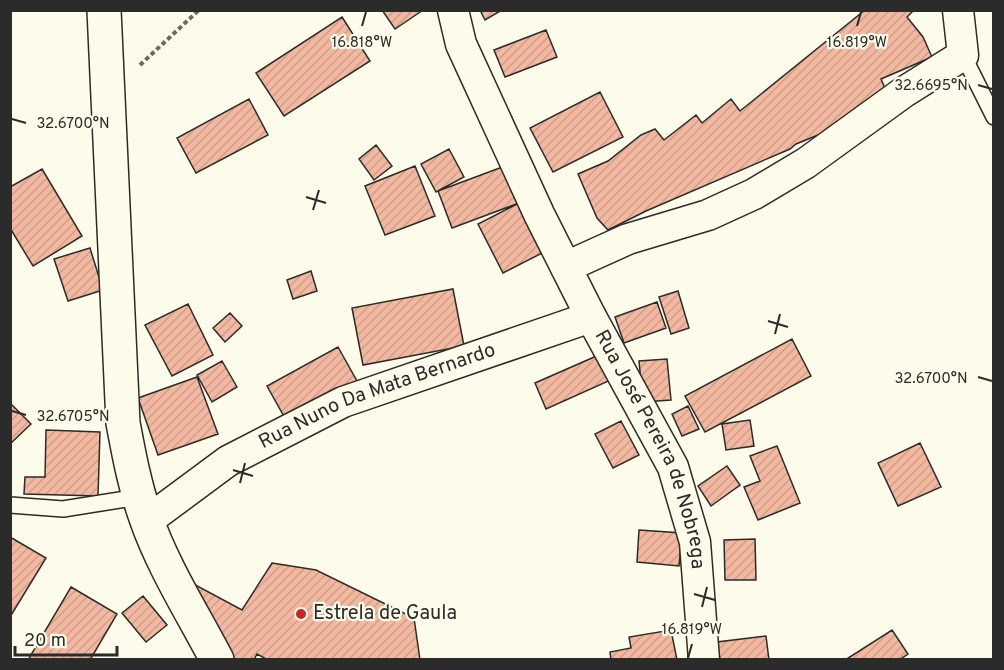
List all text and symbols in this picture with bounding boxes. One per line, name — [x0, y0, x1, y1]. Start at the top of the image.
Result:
text: 16.818°W — [332, 34, 392, 53]
text: 16.819°W — [827, 34, 887, 53]
text: 32.6695°N — [894, 77, 968, 96]
text: 32.6700°N — [36, 115, 110, 134]
street label: Rua José Pereira de Nobrega — [588, 326, 710, 570]
street label: Rua Nuno Da Mata Bernardo — [255, 338, 499, 456]
text: 32.6700°N — [894, 370, 968, 389]
text: 32.6705°N — [36, 408, 110, 427]
place label: Estrela de Gaula — [313, 601, 457, 627]
marker: Estrela de Gaula — [294, 607, 308, 621]
scale bar — [15, 619, 117, 657]
text: 16.819°W — [662, 621, 722, 640]
text: 20 m — [24, 630, 66, 653]

